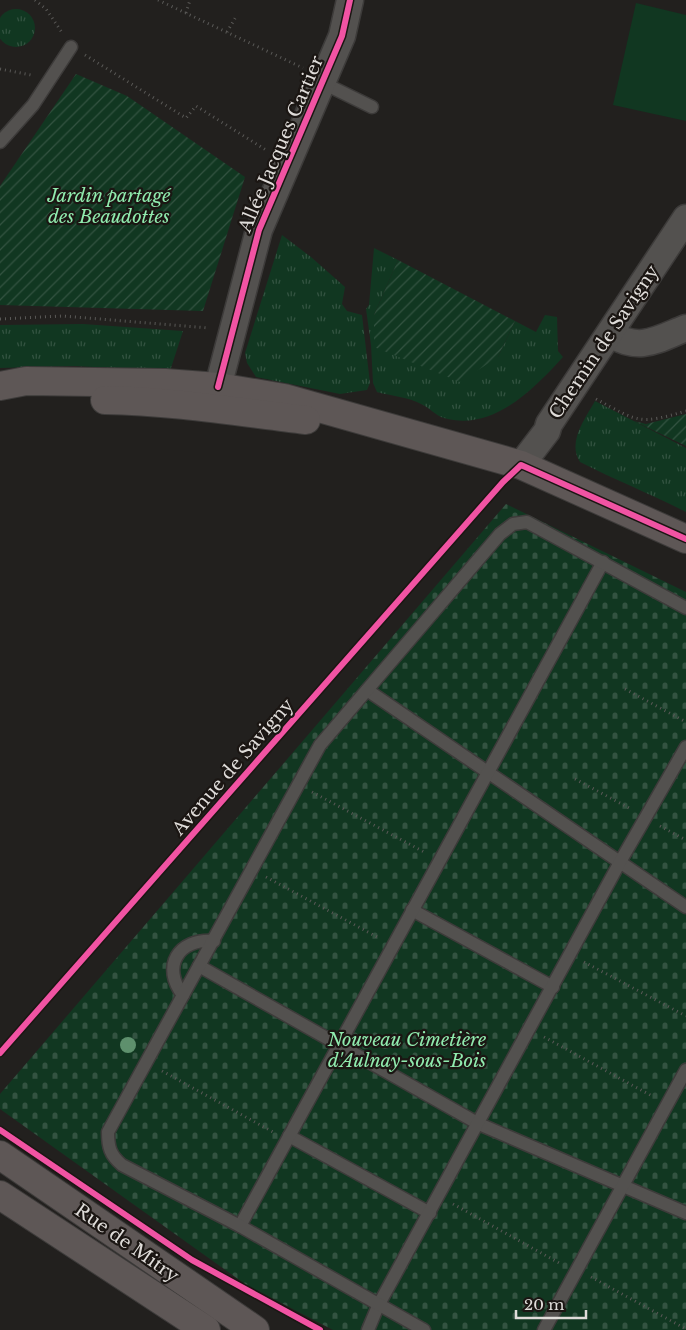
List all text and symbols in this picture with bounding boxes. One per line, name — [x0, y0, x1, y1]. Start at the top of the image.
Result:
street label: Allée Jacques Cartier — [233, 52, 328, 237]
park label: Jardin partagé des Beaudottes — [46, 185, 172, 228]
street label: Chemin de Savigny — [544, 261, 664, 423]
street label: Avenue de Savigny — [167, 694, 299, 841]
park label: Nouveau Cimetière d'Aulnay-sous-Bois — [327, 1029, 486, 1072]
street label: Rue de Mitry — [71, 1199, 184, 1287]
scale bar — [516, 1288, 586, 1320]
text: 20 m — [524, 1295, 564, 1314]

